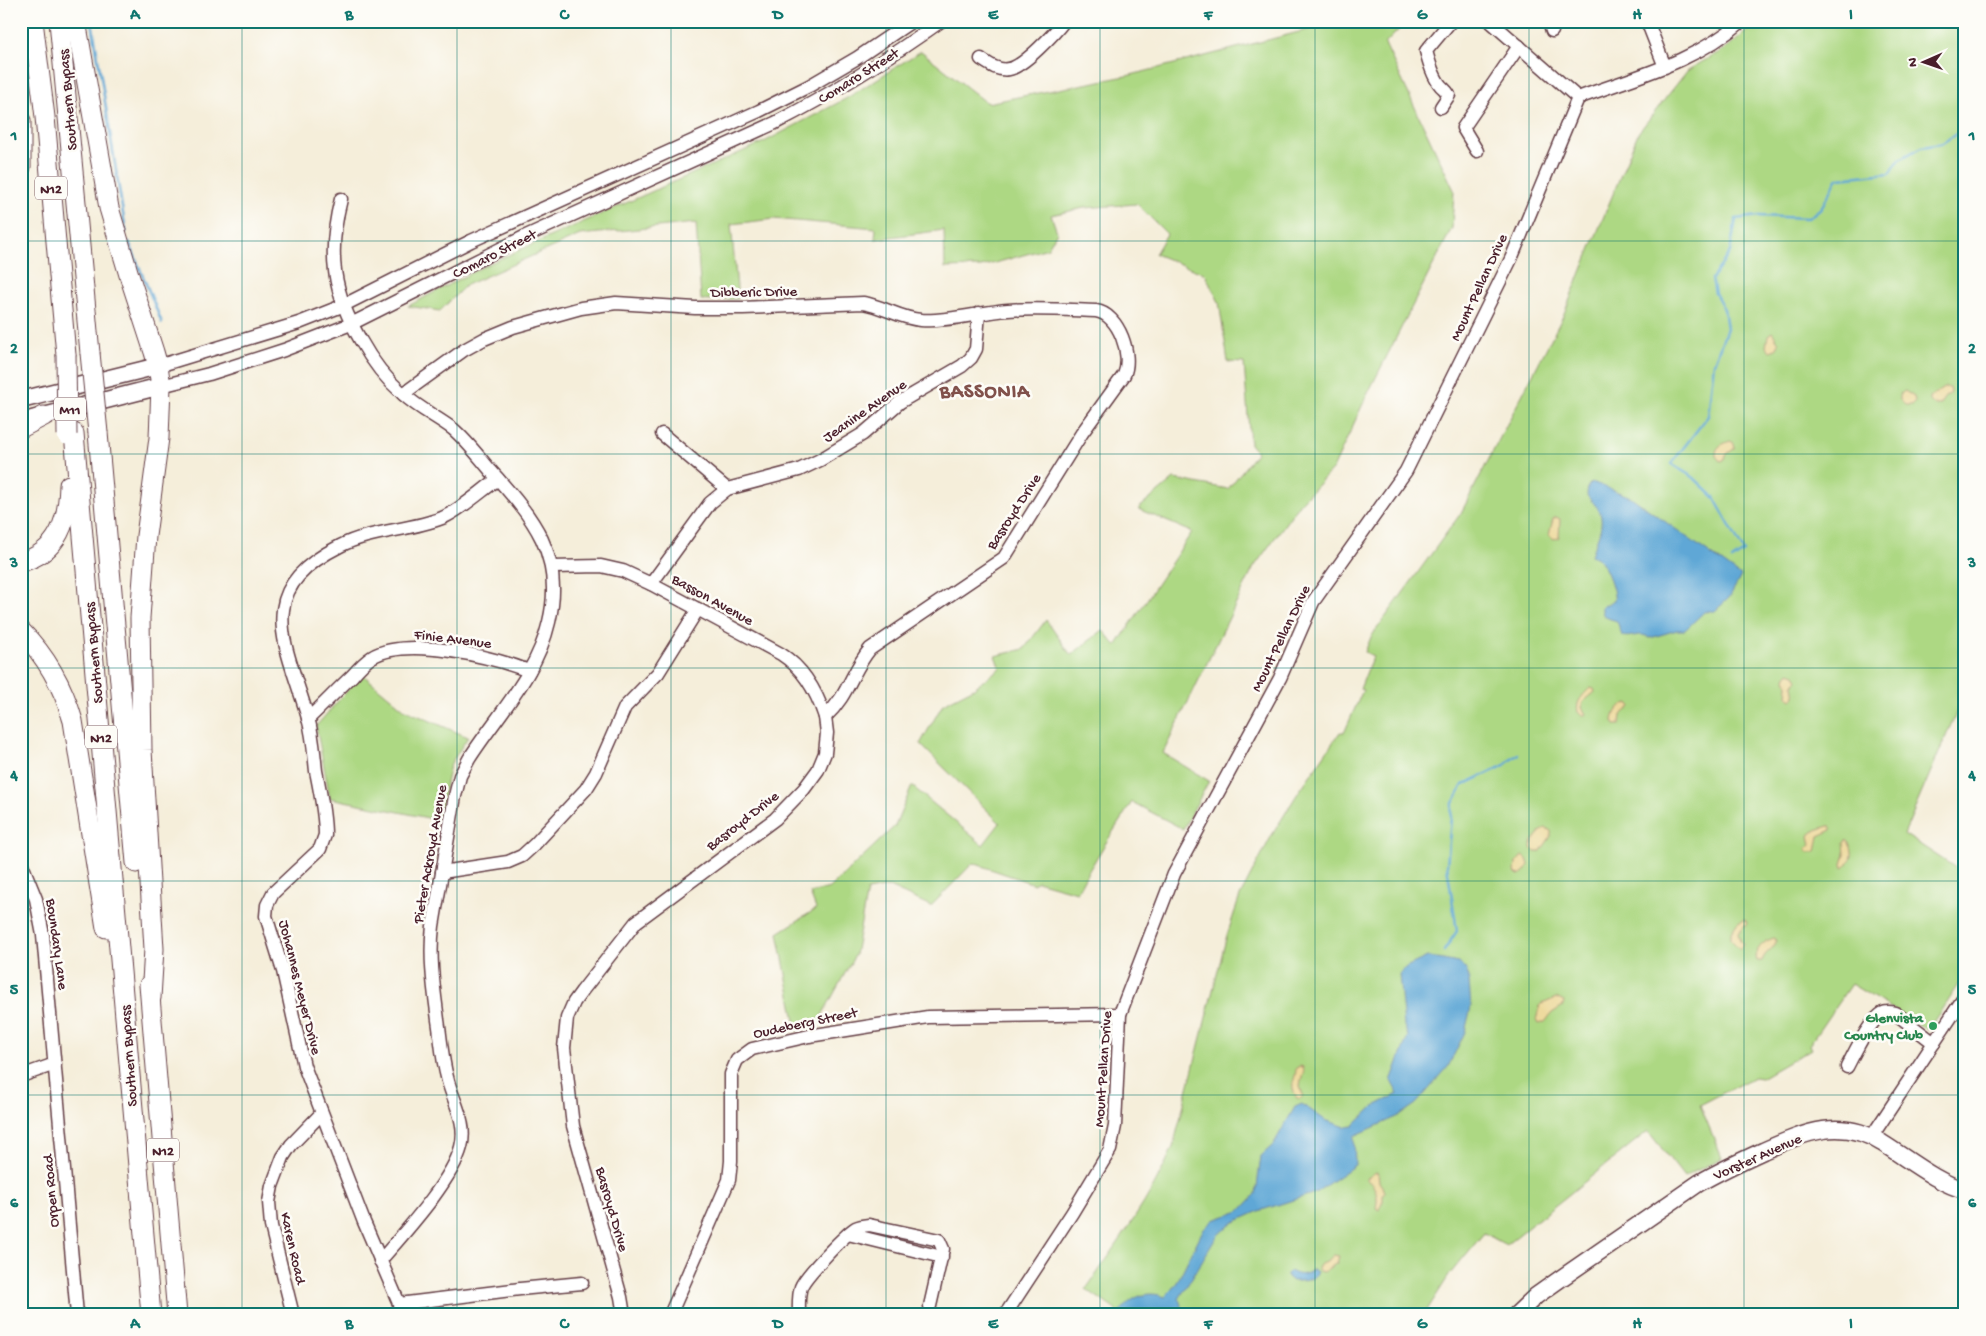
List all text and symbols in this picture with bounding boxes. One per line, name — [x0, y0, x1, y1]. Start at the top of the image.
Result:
text: A — [129, 7, 141, 26]
text: B — [344, 7, 354, 26]
text: C — [559, 7, 570, 26]
text: D — [771, 7, 784, 26]
text: E — [988, 7, 999, 26]
text: F — [1203, 7, 1214, 26]
text: G — [1417, 7, 1428, 26]
text: H — [1632, 7, 1642, 26]
text: I — [1849, 7, 1853, 26]
north arrow — [1898, 38, 1948, 88]
street label: Comaro Street — [815, 44, 904, 109]
street label: Southern Bypass — [56, 48, 82, 151]
text: N — [1905, 58, 1922, 67]
text: 1 — [10, 128, 17, 147]
text: 1 — [1968, 128, 1975, 147]
road number: N12 — [35, 177, 67, 200]
street label: Comaro Street — [450, 225, 541, 284]
street label: Mount Pellan Drive — [1447, 231, 1513, 344]
street label: Dibberic Drive — [710, 283, 798, 303]
text: 2 — [10, 341, 18, 360]
text: 2 — [1968, 341, 1976, 360]
street label: Jeanine Avenue — [820, 376, 911, 447]
district label: BASSONIA — [939, 382, 1031, 405]
road number: M11 — [54, 398, 86, 420]
street label: Basroyd Drive — [983, 470, 1046, 554]
text: 3 — [9, 555, 18, 574]
text: 3 — [1967, 555, 1976, 574]
street label: Basson Avenue — [667, 570, 756, 631]
street label: Mount Pellan Drive — [1248, 582, 1316, 695]
street label: Southern Bypass — [82, 601, 108, 704]
street label: Finie Avenue — [412, 626, 493, 654]
road number: N12 — [85, 726, 117, 749]
text: 4 — [9, 768, 18, 787]
text: 4 — [1967, 768, 1976, 787]
street label: Pieter Ackroyd Avenue — [410, 783, 452, 926]
street label: Basroyd Drive — [703, 788, 783, 856]
street label: Boundary Lane — [41, 897, 71, 991]
street label: Johannes Meyer Drive — [274, 918, 325, 1057]
text: 5 — [10, 982, 19, 1001]
text: 5 — [1968, 982, 1977, 1001]
street label: Southern Bypass — [117, 1004, 143, 1107]
street label: Oudeberg Street — [752, 1004, 861, 1044]
street label: Mount Pellan Drive — [1091, 1010, 1117, 1128]
place label: Glenvista Country Club — [1843, 1010, 1924, 1045]
marker: Glenvista Country Club — [1927, 1020, 1939, 1032]
street label: Vorster Avenue — [1710, 1130, 1805, 1186]
road number: N12 — [147, 1138, 179, 1162]
street label: Orpen Road — [40, 1153, 64, 1228]
street label: Basroyd Drive — [590, 1164, 632, 1254]
text: 6 — [10, 1195, 19, 1214]
text: 6 — [1968, 1195, 1977, 1214]
street label: Karen Road — [275, 1211, 309, 1287]
text: A — [129, 1316, 141, 1335]
text: B — [344, 1316, 354, 1335]
text: C — [559, 1316, 570, 1335]
text: D — [771, 1316, 784, 1335]
text: E — [988, 1316, 999, 1335]
text: F — [1203, 1316, 1214, 1335]
text: G — [1417, 1316, 1428, 1335]
text: H — [1632, 1316, 1642, 1335]
text: I — [1849, 1316, 1853, 1335]

